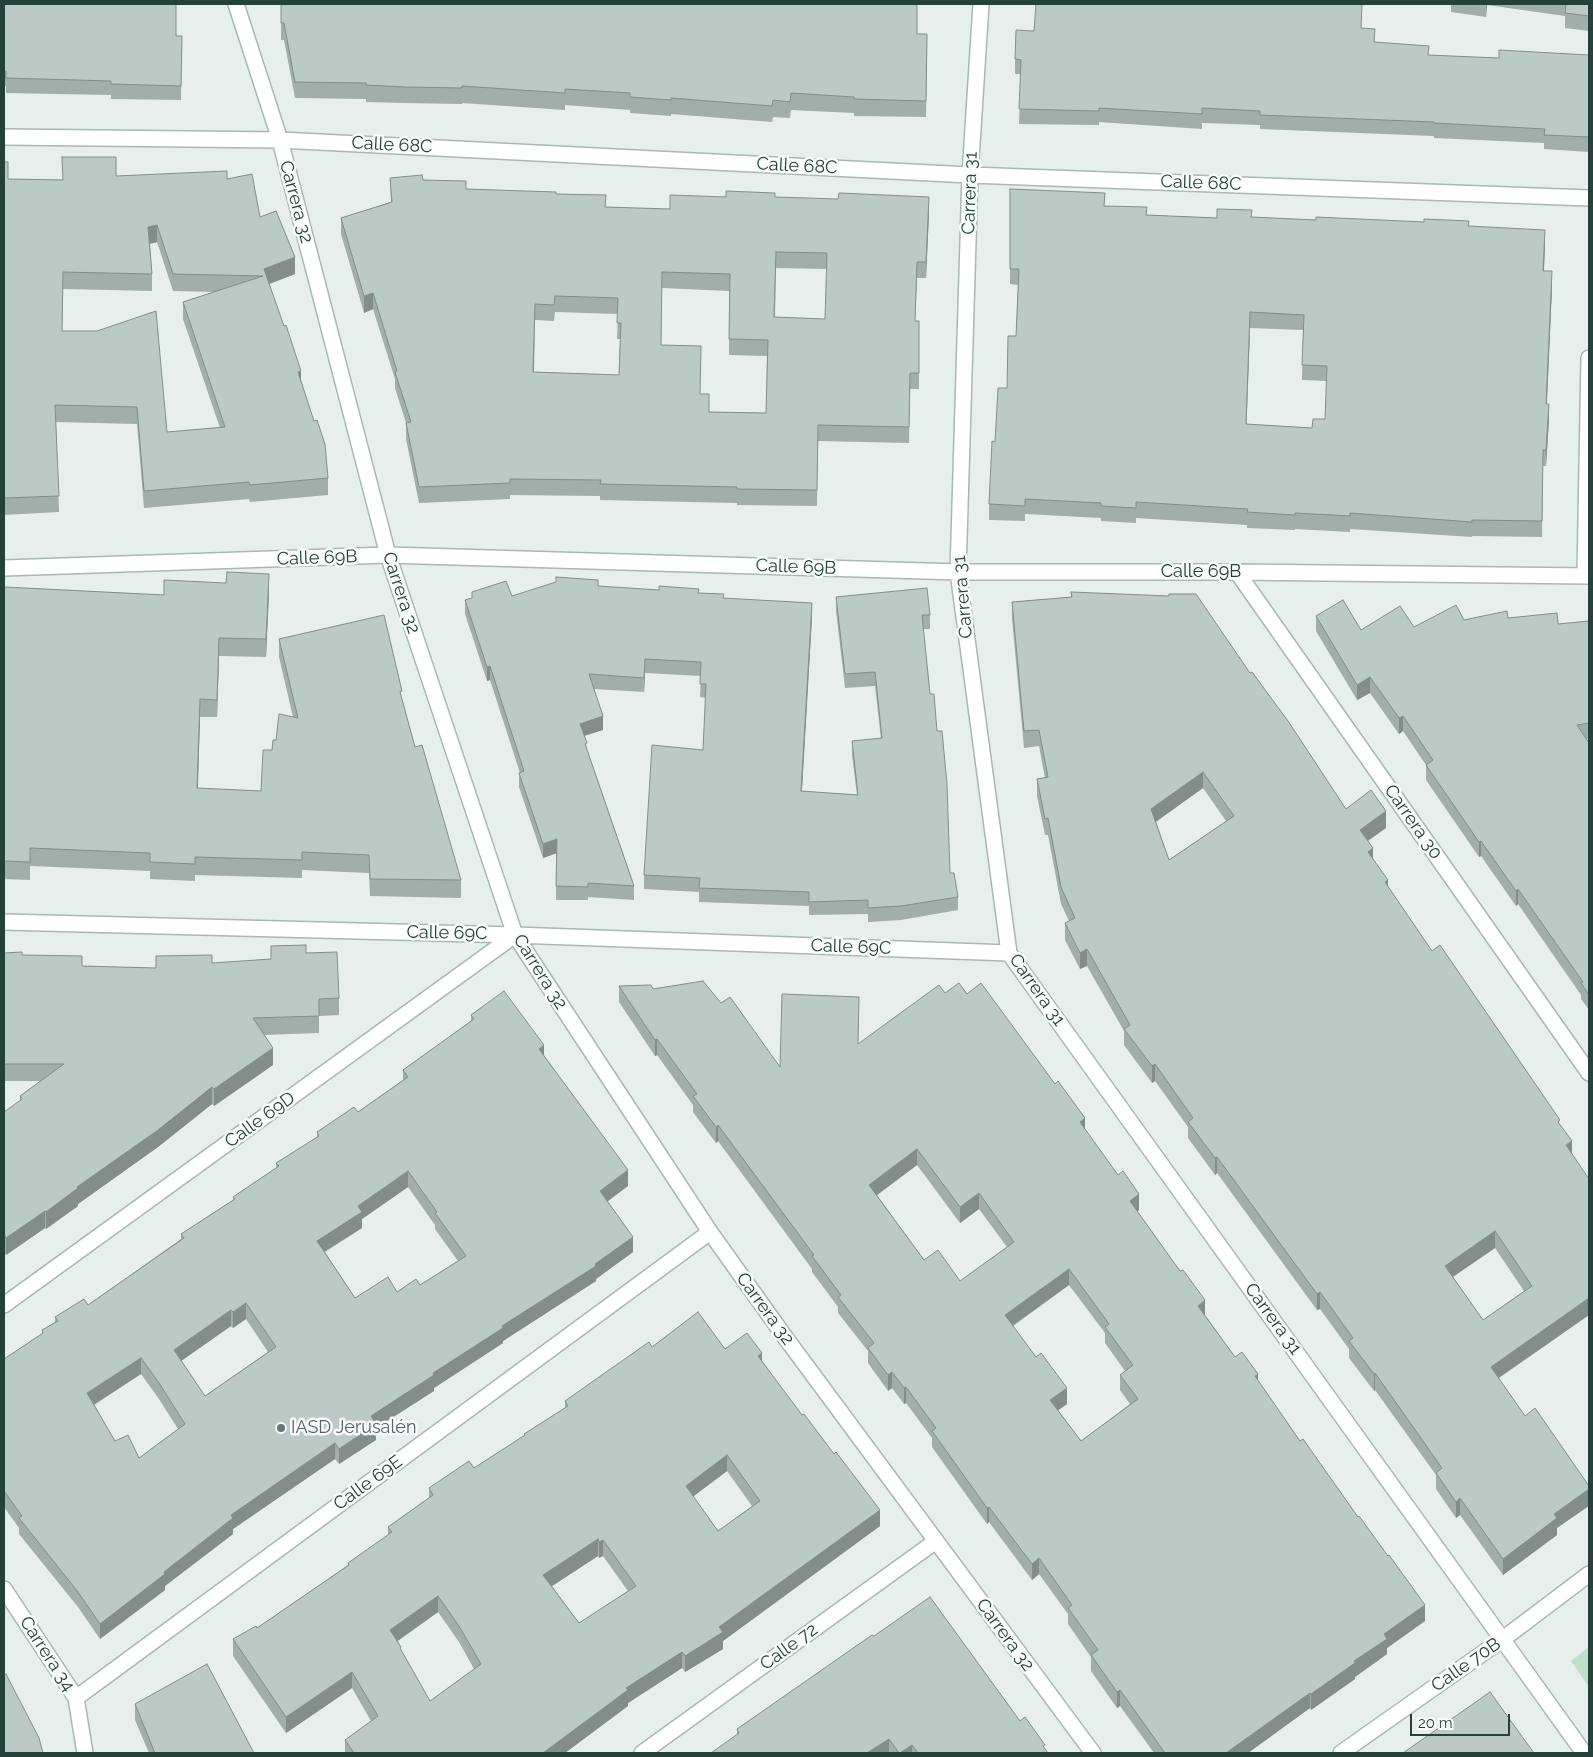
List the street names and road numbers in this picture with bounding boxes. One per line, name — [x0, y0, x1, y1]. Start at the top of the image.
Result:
street label: Calle 68C — [351, 132, 433, 158]
street label: Carrera 31 — [958, 151, 982, 235]
street label: Calle 68C — [756, 153, 838, 179]
street label: Carrera 32 — [275, 158, 317, 246]
street label: Calle 68C — [1160, 171, 1242, 195]
street label: Calle 69B — [276, 546, 358, 570]
street label: Carrera 32 — [378, 549, 424, 637]
street label: Calle 69B — [755, 555, 837, 579]
street label: Carrera 31 — [949, 555, 977, 639]
street label: Calle 69B — [1161, 561, 1241, 583]
street label: Carrera 30 — [1379, 780, 1447, 864]
street label: Calle 69C — [406, 921, 488, 945]
street label: Carrera 32 — [508, 930, 572, 1014]
street label: Calle 69C — [810, 935, 892, 959]
street label: Carrera 31 — [1004, 950, 1070, 1030]
street label: Calle 69D — [221, 1087, 299, 1153]
street label: Carrera 32 — [731, 1268, 799, 1350]
street label: Carrera 31 — [1240, 1279, 1306, 1359]
street label: Calle 69E — [330, 1451, 406, 1515]
street label: Carrera 32 — [971, 1594, 1039, 1676]
street label: Carrera 34 — [15, 1612, 79, 1696]
street label: Calle 72 — [756, 1619, 822, 1675]
street label: Calle 70B — [1427, 1633, 1505, 1697]

